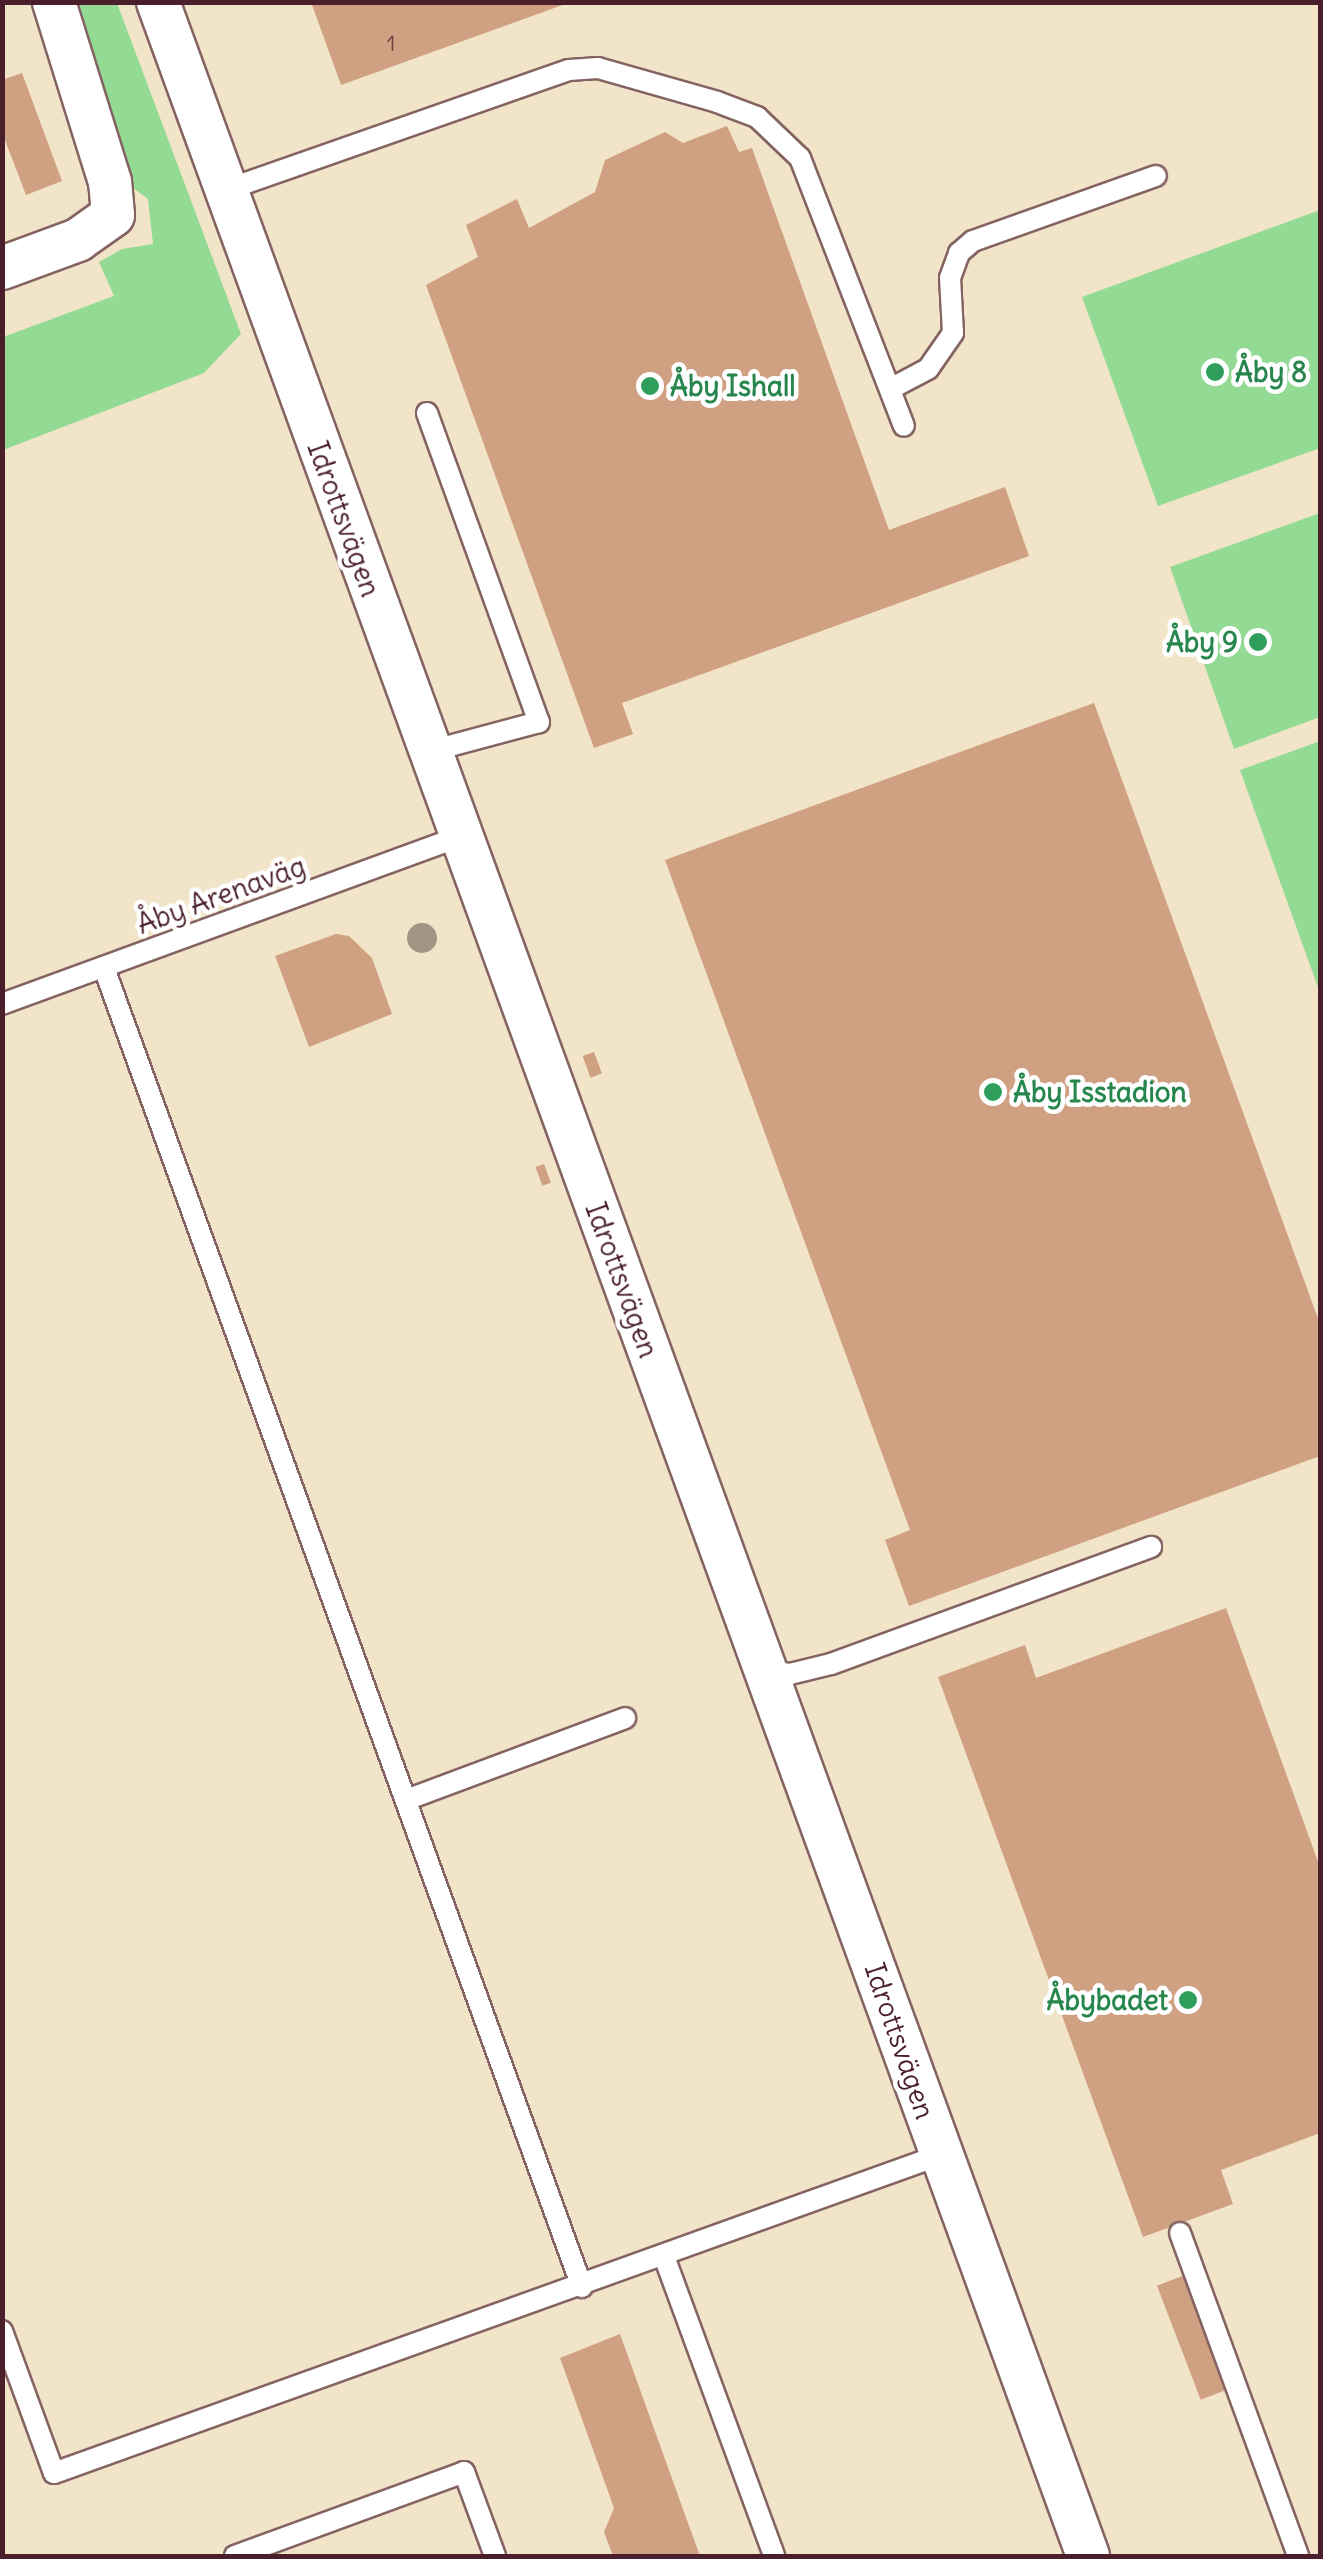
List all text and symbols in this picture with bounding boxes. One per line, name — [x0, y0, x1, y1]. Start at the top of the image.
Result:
house number: 1 — [387, 31, 395, 57]
place label: Åby 8 — [1235, 355, 1307, 389]
marker: Åby 8 — [1204, 361, 1226, 383]
place label: Åby Ishall — [670, 369, 796, 403]
marker: Åby Ishall — [639, 375, 661, 397]
street label: Idrottsvägen — [300, 437, 388, 601]
place label: Åby 9 — [1166, 625, 1238, 659]
marker: Åby 9 — [1247, 631, 1269, 653]
street label: Åby Arenaväg — [132, 849, 310, 941]
place label: Åby Isstadion — [1013, 1075, 1187, 1109]
marker: Åby Isstadion — [982, 1081, 1004, 1103]
street label: Idrottsvägen — [578, 1198, 666, 1362]
street label: Idrottsvägen — [858, 1959, 942, 2123]
place label: Åbybadet — [1046, 1983, 1168, 2017]
marker: Åbybadet — [1177, 1989, 1199, 2011]

